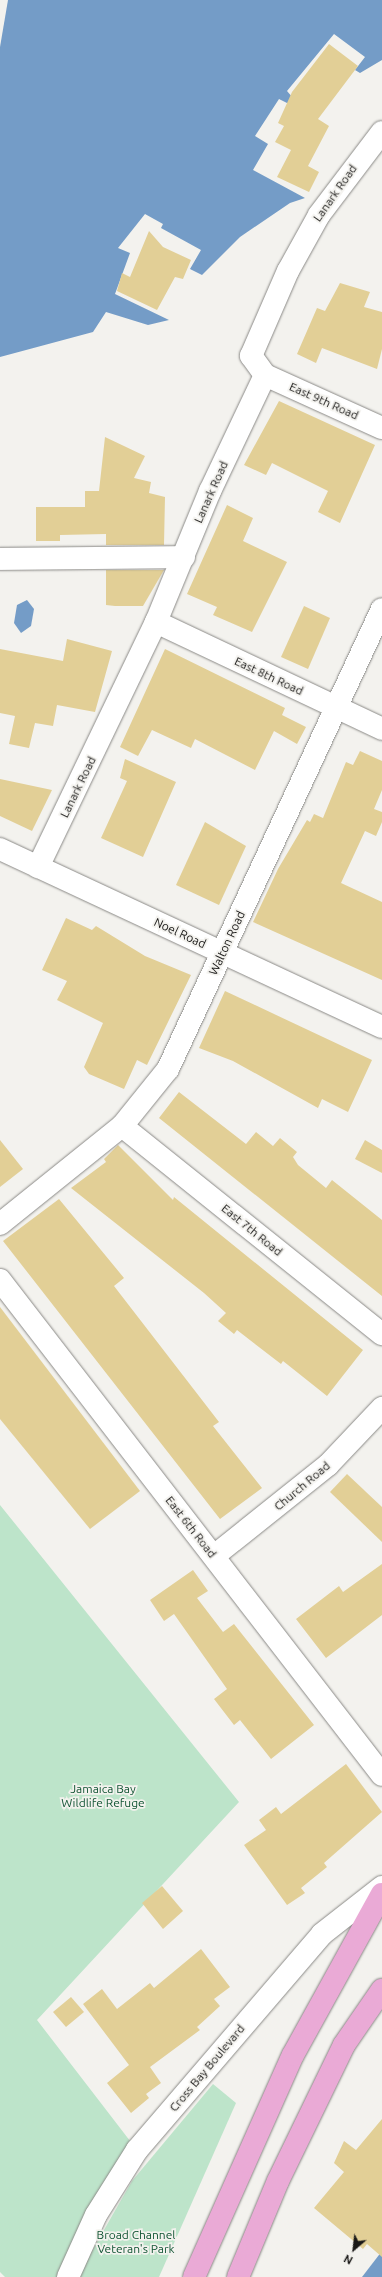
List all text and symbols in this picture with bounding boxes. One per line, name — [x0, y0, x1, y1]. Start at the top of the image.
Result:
street label: Lanark Road — [310, 162, 360, 224]
street label: East 9th Road — [287, 379, 361, 423]
street label: Lanark Road — [191, 459, 231, 525]
street label: East 8th Road — [232, 654, 306, 698]
street label: Lanark Road — [57, 754, 99, 820]
street label: Walton Road — [206, 909, 248, 977]
street label: Noel Road — [152, 915, 208, 951]
street label: East 7th Road — [219, 1201, 285, 1259]
street label: Church Road — [271, 1458, 333, 1514]
street label: East 6th Road — [162, 1493, 220, 1561]
park label: Jamaica Bay Wildlife Refuge — [61, 1782, 145, 1810]
street label: Cross Bay Boulevard — [166, 2022, 248, 2114]
park label: Broad Channel Veteran's Park — [97, 2228, 175, 2256]
north arrow — [334, 2229, 374, 2269]
text: N — [342, 2252, 355, 2267]

